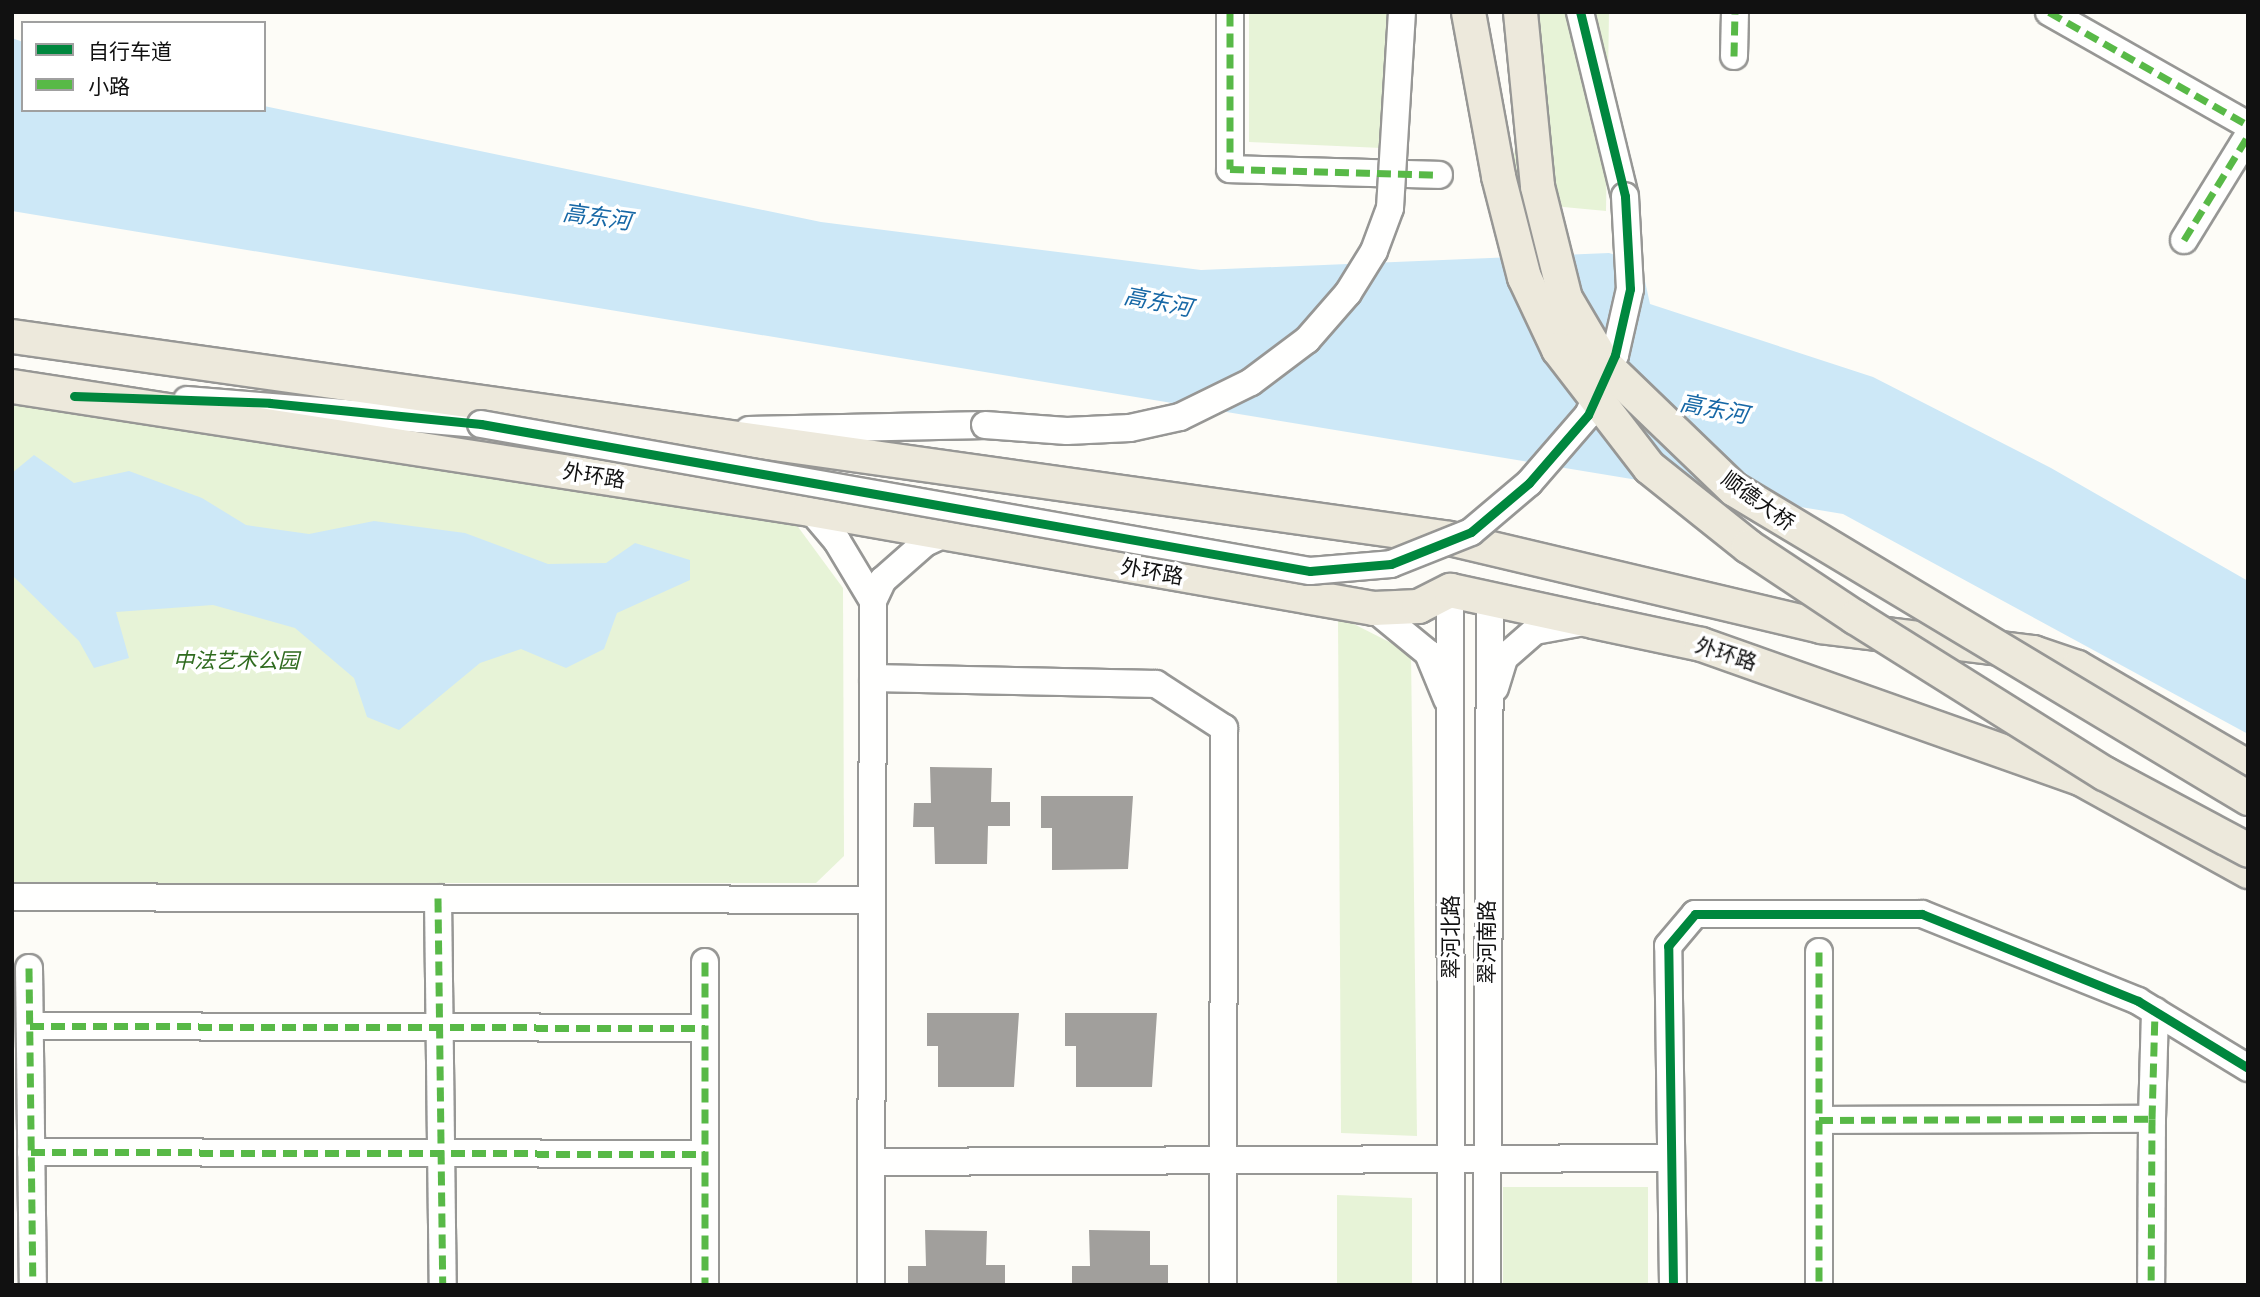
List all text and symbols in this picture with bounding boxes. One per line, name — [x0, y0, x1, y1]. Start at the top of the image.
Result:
legend — [21, 21, 266, 112]
text: 自行车道 — [88, 38, 172, 65]
text: 小路 — [88, 73, 130, 100]
water label: 高东河 — [561, 199, 633, 235]
water label: 高东河 — [1122, 282, 1194, 322]
water label: 高东河 — [1678, 389, 1750, 429]
street label: 外环路 — [561, 459, 627, 493]
street label: 顺德大桥 — [1717, 466, 1799, 536]
street label: 外环路 — [1119, 554, 1185, 590]
street label: 外环路 — [1692, 632, 1760, 676]
park label: 中法艺术公园 — [173, 648, 299, 674]
street label: 翠河北路 — [1438, 895, 1464, 979]
street label: 翠河南路 — [1474, 900, 1500, 984]

